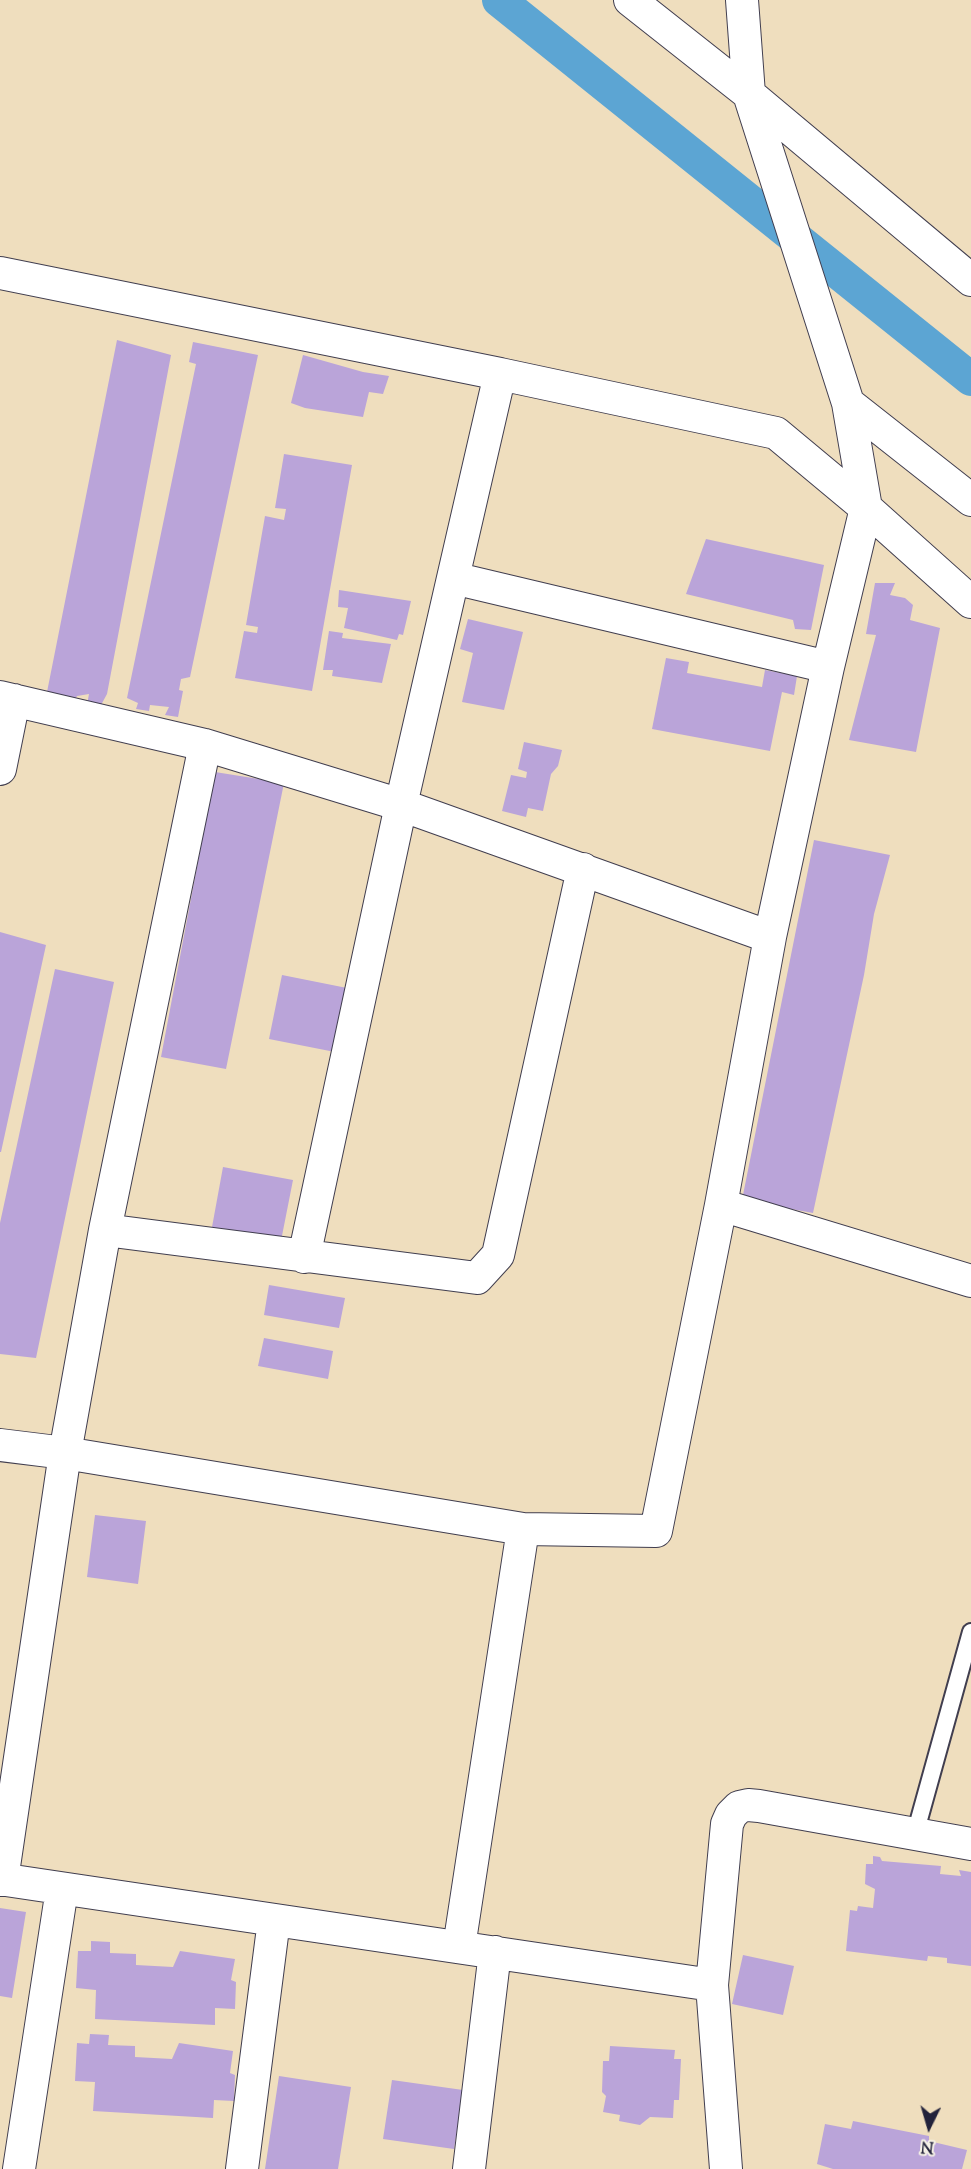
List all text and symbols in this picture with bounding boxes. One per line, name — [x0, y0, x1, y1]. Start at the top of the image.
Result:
north arrow — [899, 2097, 959, 2157]
text: N — [920, 2133, 935, 2157]

